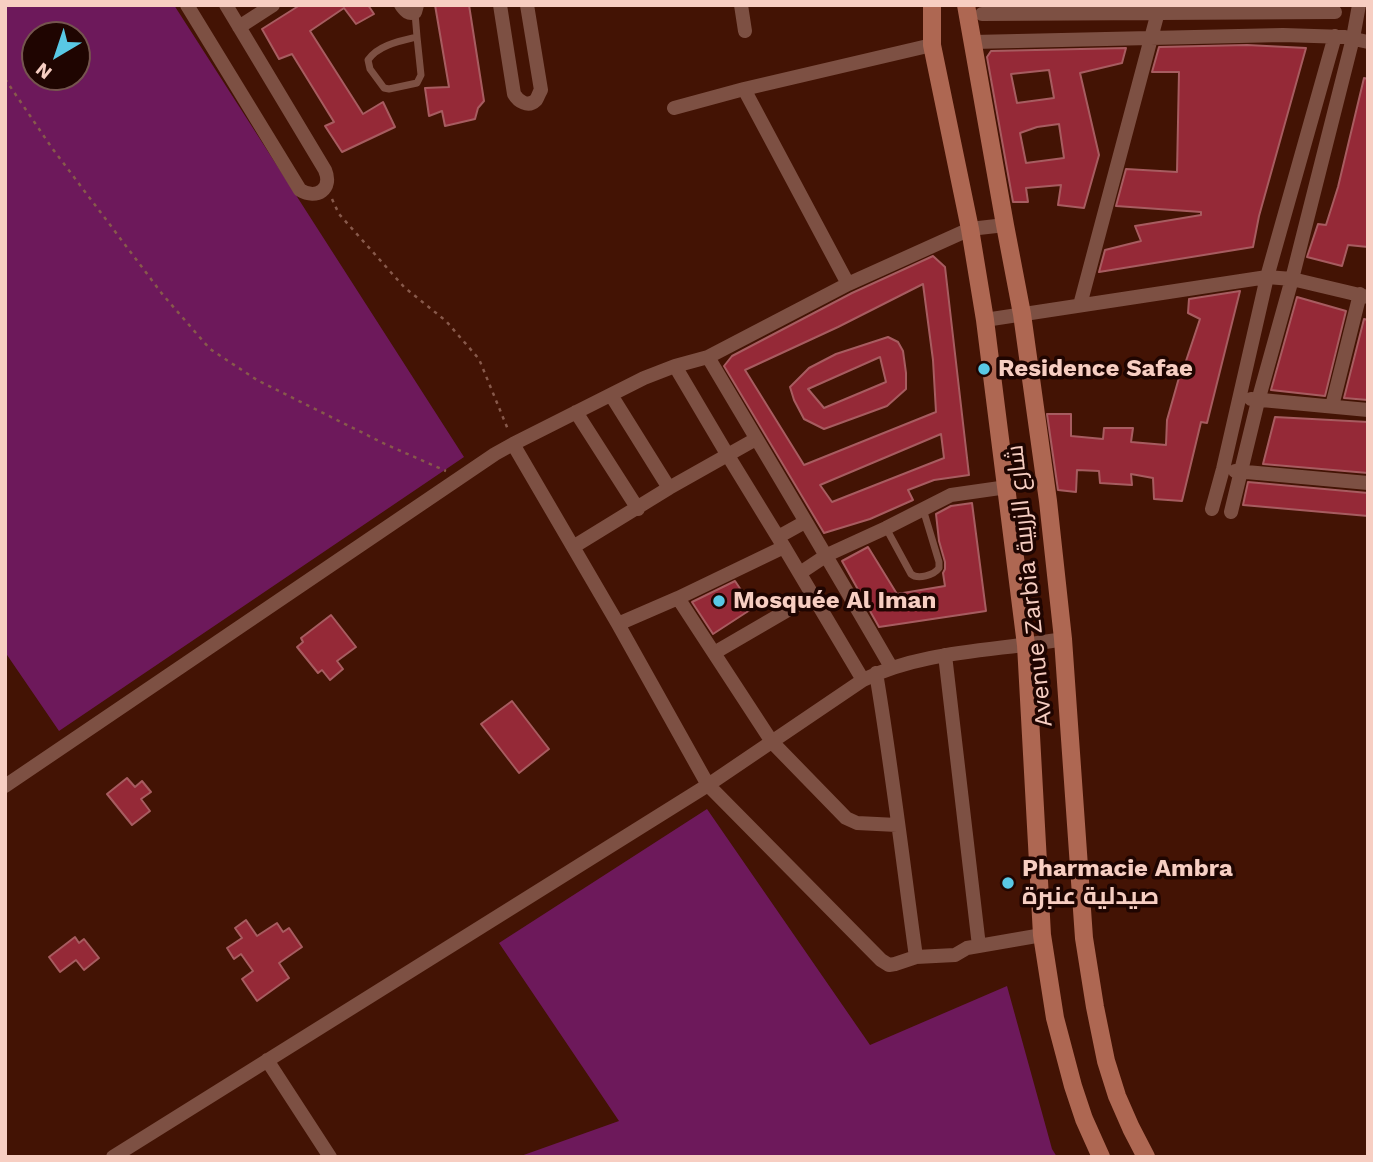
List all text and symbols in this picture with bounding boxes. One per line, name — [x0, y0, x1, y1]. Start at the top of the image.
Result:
north arrow — [21, 21, 91, 91]
text: N — [31, 58, 56, 85]
place label: Residence Safae — [998, 355, 1193, 383]
marker: Residence Safae — [976, 361, 992, 377]
street label: Avenue Zarbia شارع الزربية — [1001, 444, 1059, 728]
place label: Mosquée Al Iman — [733, 587, 936, 615]
marker: Mosquée Al Iman — [711, 593, 727, 609]
place label: Pharmacie Ambra صيدلية عنبرة — [1022, 855, 1233, 911]
marker: Pharmacie Ambra صيدلية عنبرة — [1000, 875, 1016, 891]

